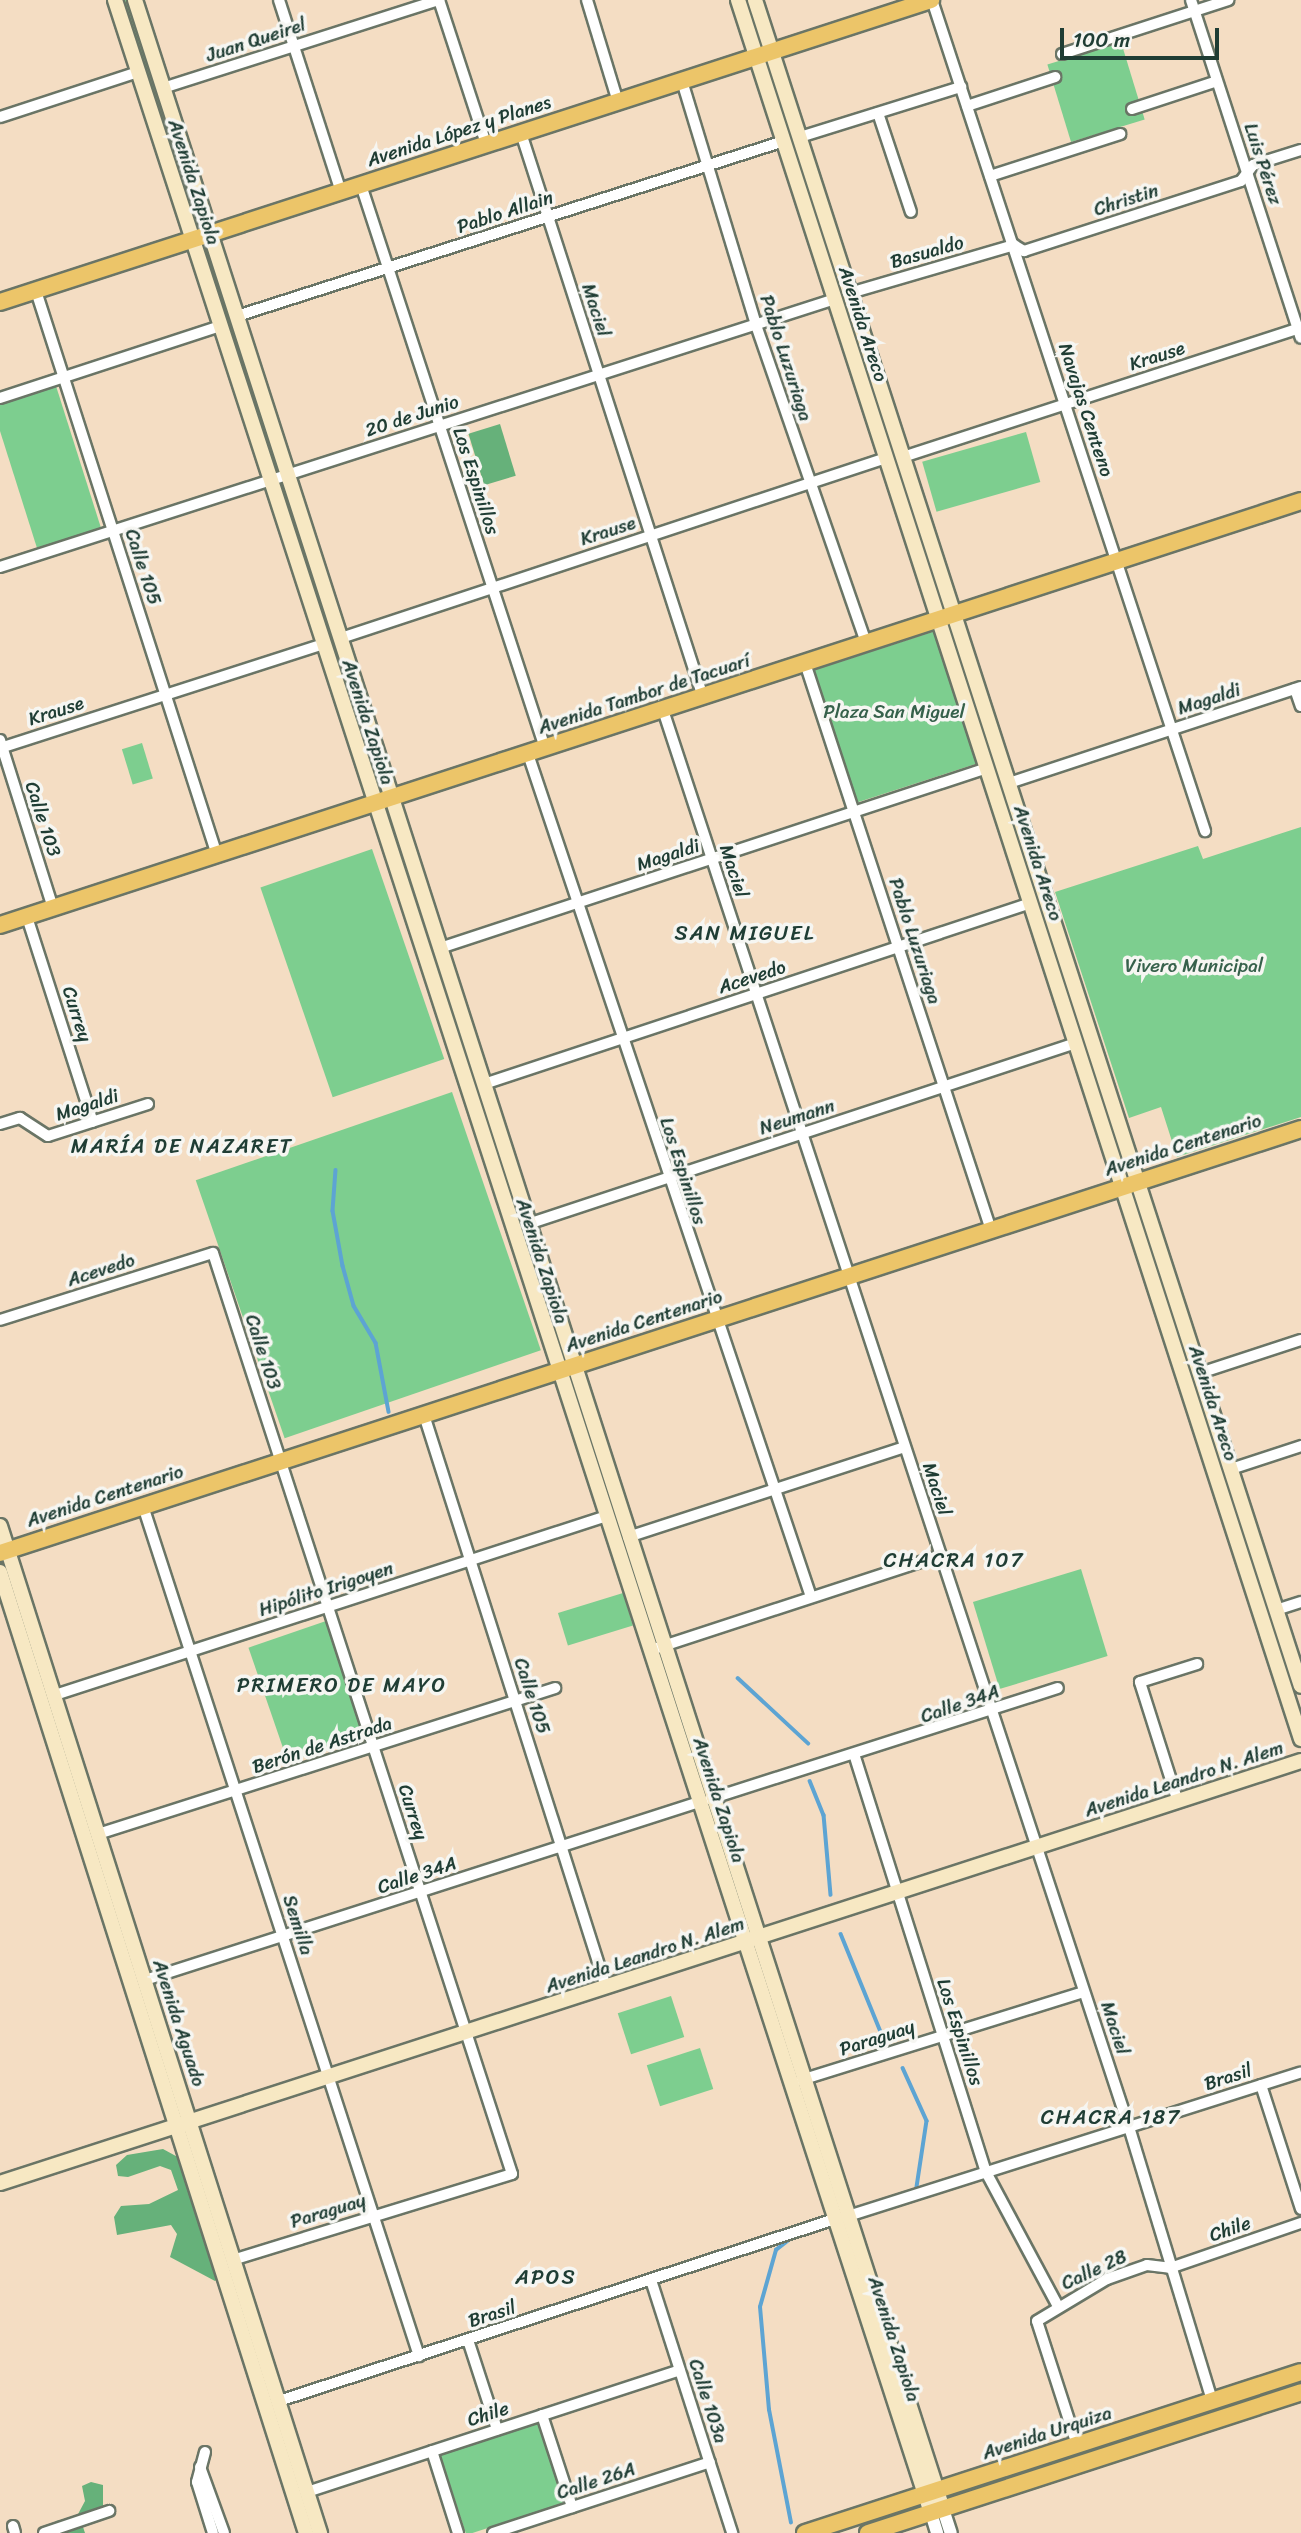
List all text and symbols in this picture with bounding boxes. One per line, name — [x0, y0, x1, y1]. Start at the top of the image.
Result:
street label: Juan Queirel — [203, 13, 309, 67]
scale bar — [1063, 14, 1222, 58]
text: 100 m — [1073, 21, 1130, 59]
street label: Avenida López y Planes — [364, 90, 554, 172]
street label: Avenida Zapiola — [163, 116, 225, 248]
street label: Luis Pérez — [1239, 120, 1287, 208]
street label: Christin — [1091, 179, 1161, 221]
street label: Pablo Allain — [454, 186, 556, 238]
street label: Basualdo — [888, 231, 966, 273]
street label: Avenida Areco — [834, 263, 892, 385]
street label: Maciel — [577, 281, 615, 339]
street label: Pablo Luzuriaga — [755, 292, 817, 424]
street label: Krause — [1126, 336, 1188, 376]
street label: Navajas Centeno — [1054, 340, 1118, 480]
street label: 20 de Junio — [363, 390, 461, 442]
street label: Los Espinillos — [448, 425, 504, 537]
street label: Krause — [577, 511, 639, 551]
street label: Calle 105 — [120, 526, 166, 608]
street label: Avenida Tambor de Tacuarí — [535, 649, 753, 739]
street label: Avenida Zapiola — [337, 656, 399, 788]
street label: Magaldi — [1175, 678, 1243, 720]
street label: Krause — [25, 691, 87, 731]
park label: Plaza San Miguel — [823, 701, 965, 723]
street label: Calle 103 — [20, 779, 66, 859]
street label: Avenida Areco — [1009, 802, 1067, 924]
street label: Magaldi — [634, 834, 702, 876]
street label: Maciel — [715, 842, 753, 900]
street label: Pablo Luzuriaga — [884, 875, 946, 1007]
district label: SAN MIGUEL — [676, 920, 814, 946]
street label: Acevedo — [715, 955, 789, 999]
park label: Vivero Municipal — [1125, 955, 1263, 977]
street label: Currey — [57, 983, 97, 1045]
street label: Magaldi — [53, 1084, 121, 1126]
street label: Neumann — [756, 1094, 838, 1140]
street label: Avenida Centenario — [1102, 1109, 1264, 1181]
street label: Los Espinillos — [655, 1115, 711, 1227]
district label: MARÍA DE NAZARET — [73, 1133, 291, 1159]
street label: Avenida Zapiola — [511, 1195, 573, 1327]
street label: Acevedo — [64, 1248, 138, 1292]
street label: Avenida Centenario — [563, 1285, 725, 1357]
street label: Calle 103 — [240, 1312, 286, 1392]
street label: Avenida Areco — [1184, 1342, 1242, 1464]
street label: Avenida Centenario — [24, 1460, 186, 1532]
street label: Maciel — [918, 1460, 956, 1518]
district label: CHACRA 107 — [885, 1547, 1023, 1573]
street label: Hipólito Irigoyen — [256, 1557, 396, 1621]
street label: Calle 105 — [509, 1655, 555, 1737]
district label: PRIMERO DE MAYO — [239, 1672, 445, 1698]
street label: Calle 34A — [918, 1680, 1002, 1728]
street label: Berón de Astrada — [249, 1712, 395, 1778]
street label: Avenida Zapiola — [688, 1734, 750, 1866]
street label: Avenida Leandro N. Alem — [1082, 1736, 1286, 1822]
street label: Currey — [393, 1781, 433, 1843]
street label: Calle 34A — [375, 1852, 459, 1898]
street label: Semilla — [278, 1892, 318, 1958]
street label: Avenida Leandro N. Alem — [543, 1912, 747, 1998]
street label: Avenida Aguado — [148, 1957, 210, 2089]
street label: Los Espinillos — [932, 1976, 988, 2088]
street label: Maciel — [1096, 1999, 1134, 2057]
street label: Paraguay — [837, 2015, 917, 2061]
street label: Brasil — [1201, 2059, 1255, 2095]
district label: CHACRA 187 — [1042, 2104, 1180, 2130]
street label: Paraguay — [288, 2189, 368, 2233]
street label: Chile — [1206, 2211, 1254, 2247]
street label: Calle 28 — [1058, 2245, 1130, 2295]
district label: APOS — [516, 2264, 576, 2290]
street label: Avenida Zapiola — [863, 2273, 925, 2405]
street label: Brasil — [465, 2296, 519, 2332]
street label: Calle 103a — [684, 2356, 732, 2446]
street label: Chile — [464, 2397, 512, 2431]
street label: Avenida Urquiza — [979, 2401, 1115, 2465]
street label: Calle 26A — [554, 2458, 638, 2504]

